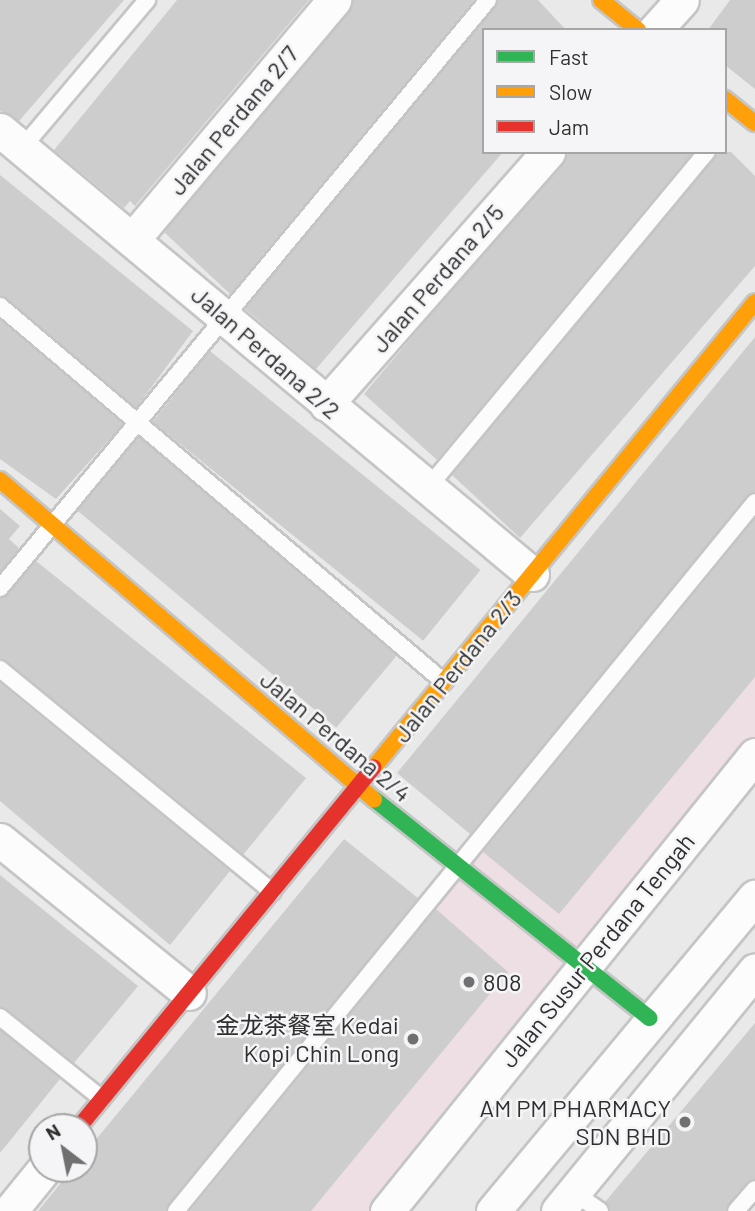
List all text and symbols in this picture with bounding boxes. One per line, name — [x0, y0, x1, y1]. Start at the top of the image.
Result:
legend — [482, 28, 727, 154]
street label: Jalan Perdana 2/7 — [162, 40, 304, 200]
text: Fast — [549, 44, 589, 69]
text: Slow — [549, 79, 592, 104]
text: Jam — [549, 114, 589, 139]
street label: Jalan Perdana 2/5 — [365, 198, 509, 358]
street label: Jalan Perdana 2/2 — [186, 280, 346, 424]
street label: Jalan Perdana 2/3 — [387, 584, 527, 748]
street label: Jalan Perdana 2/4 — [255, 665, 417, 807]
street label: Jalan Susur Perdana Tengah — [494, 827, 700, 1073]
place label: 808 — [483, 968, 522, 996]
marker: 808 — [461, 974, 477, 990]
place label: 金龙茶餐室 Kedai Kopi Chin Long — [216, 1011, 399, 1067]
marker: 金龙茶餐室 Kedai Kopi Chin Long — [405, 1031, 421, 1047]
place label: AM PM PHARMACY SDN BHD — [480, 1094, 671, 1150]
north arrow — [28, 1113, 98, 1183]
marker: AM PM PHARMACY SDN BHD — [677, 1114, 693, 1130]
text: N — [41, 1118, 64, 1145]

